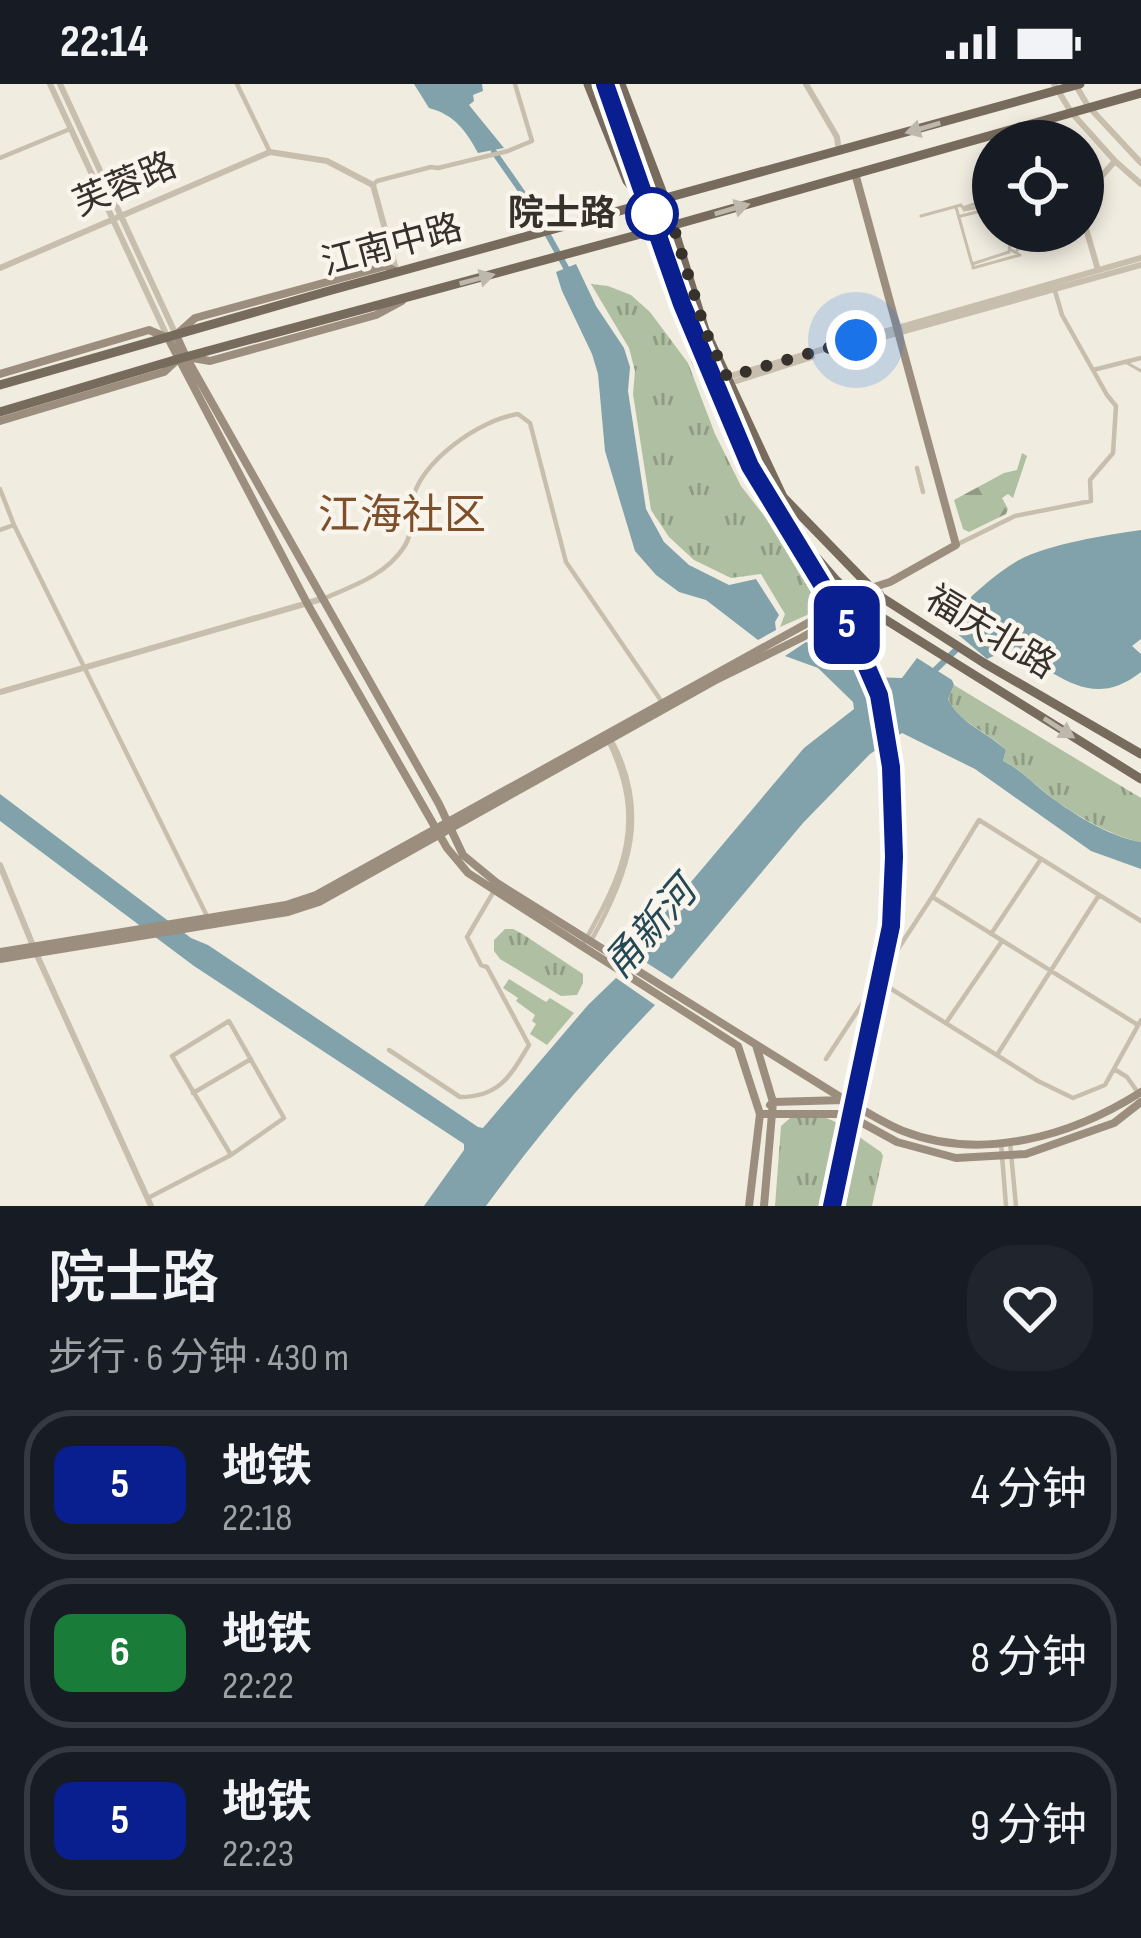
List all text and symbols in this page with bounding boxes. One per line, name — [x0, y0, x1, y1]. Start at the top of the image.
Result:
text: 22:14 — [60, 15, 148, 70]
one-way arrow — [904, 120, 941, 139]
map controls — [972, 120, 1104, 252]
button: locate — [972, 120, 1104, 252]
street label: 芙蓉路 — [67, 144, 183, 226]
marker: 院士路 — [627, 189, 677, 239]
place label: 院士路 — [508, 193, 616, 236]
one-way arrow — [714, 198, 751, 217]
street label: 江南中路 — [317, 207, 467, 285]
one-way arrow — [458, 268, 495, 287]
your location — [826, 310, 886, 370]
district label: 江海社区 — [318, 491, 486, 542]
street label: 福庆北路 — [917, 577, 1063, 689]
line badge: 5 — [808, 586, 886, 664]
text: 5 — [838, 599, 856, 650]
one-way arrow — [1043, 716, 1075, 738]
water label: 甬新河 — [595, 864, 712, 989]
button: heart — [967, 1245, 1093, 1371]
text: 院士路 — [48, 1246, 219, 1314]
text: 步行 · 6 分钟 · 430 m — [48, 1335, 349, 1382]
text: 地铁 — [222, 1440, 312, 1495]
text: 5 — [111, 1459, 129, 1510]
text: 4 分钟 — [971, 1463, 1087, 1518]
text: 22:18 — [222, 1495, 292, 1542]
text: 地铁 — [222, 1608, 312, 1663]
text: 6 — [110, 1627, 130, 1678]
text: 8 分钟 — [970, 1631, 1087, 1686]
text: 22:22 — [222, 1663, 294, 1710]
text: 地铁 — [222, 1776, 312, 1831]
text: 5 — [111, 1795, 129, 1846]
text: 9 分钟 — [970, 1799, 1087, 1854]
text: 22:23 — [222, 1831, 294, 1878]

